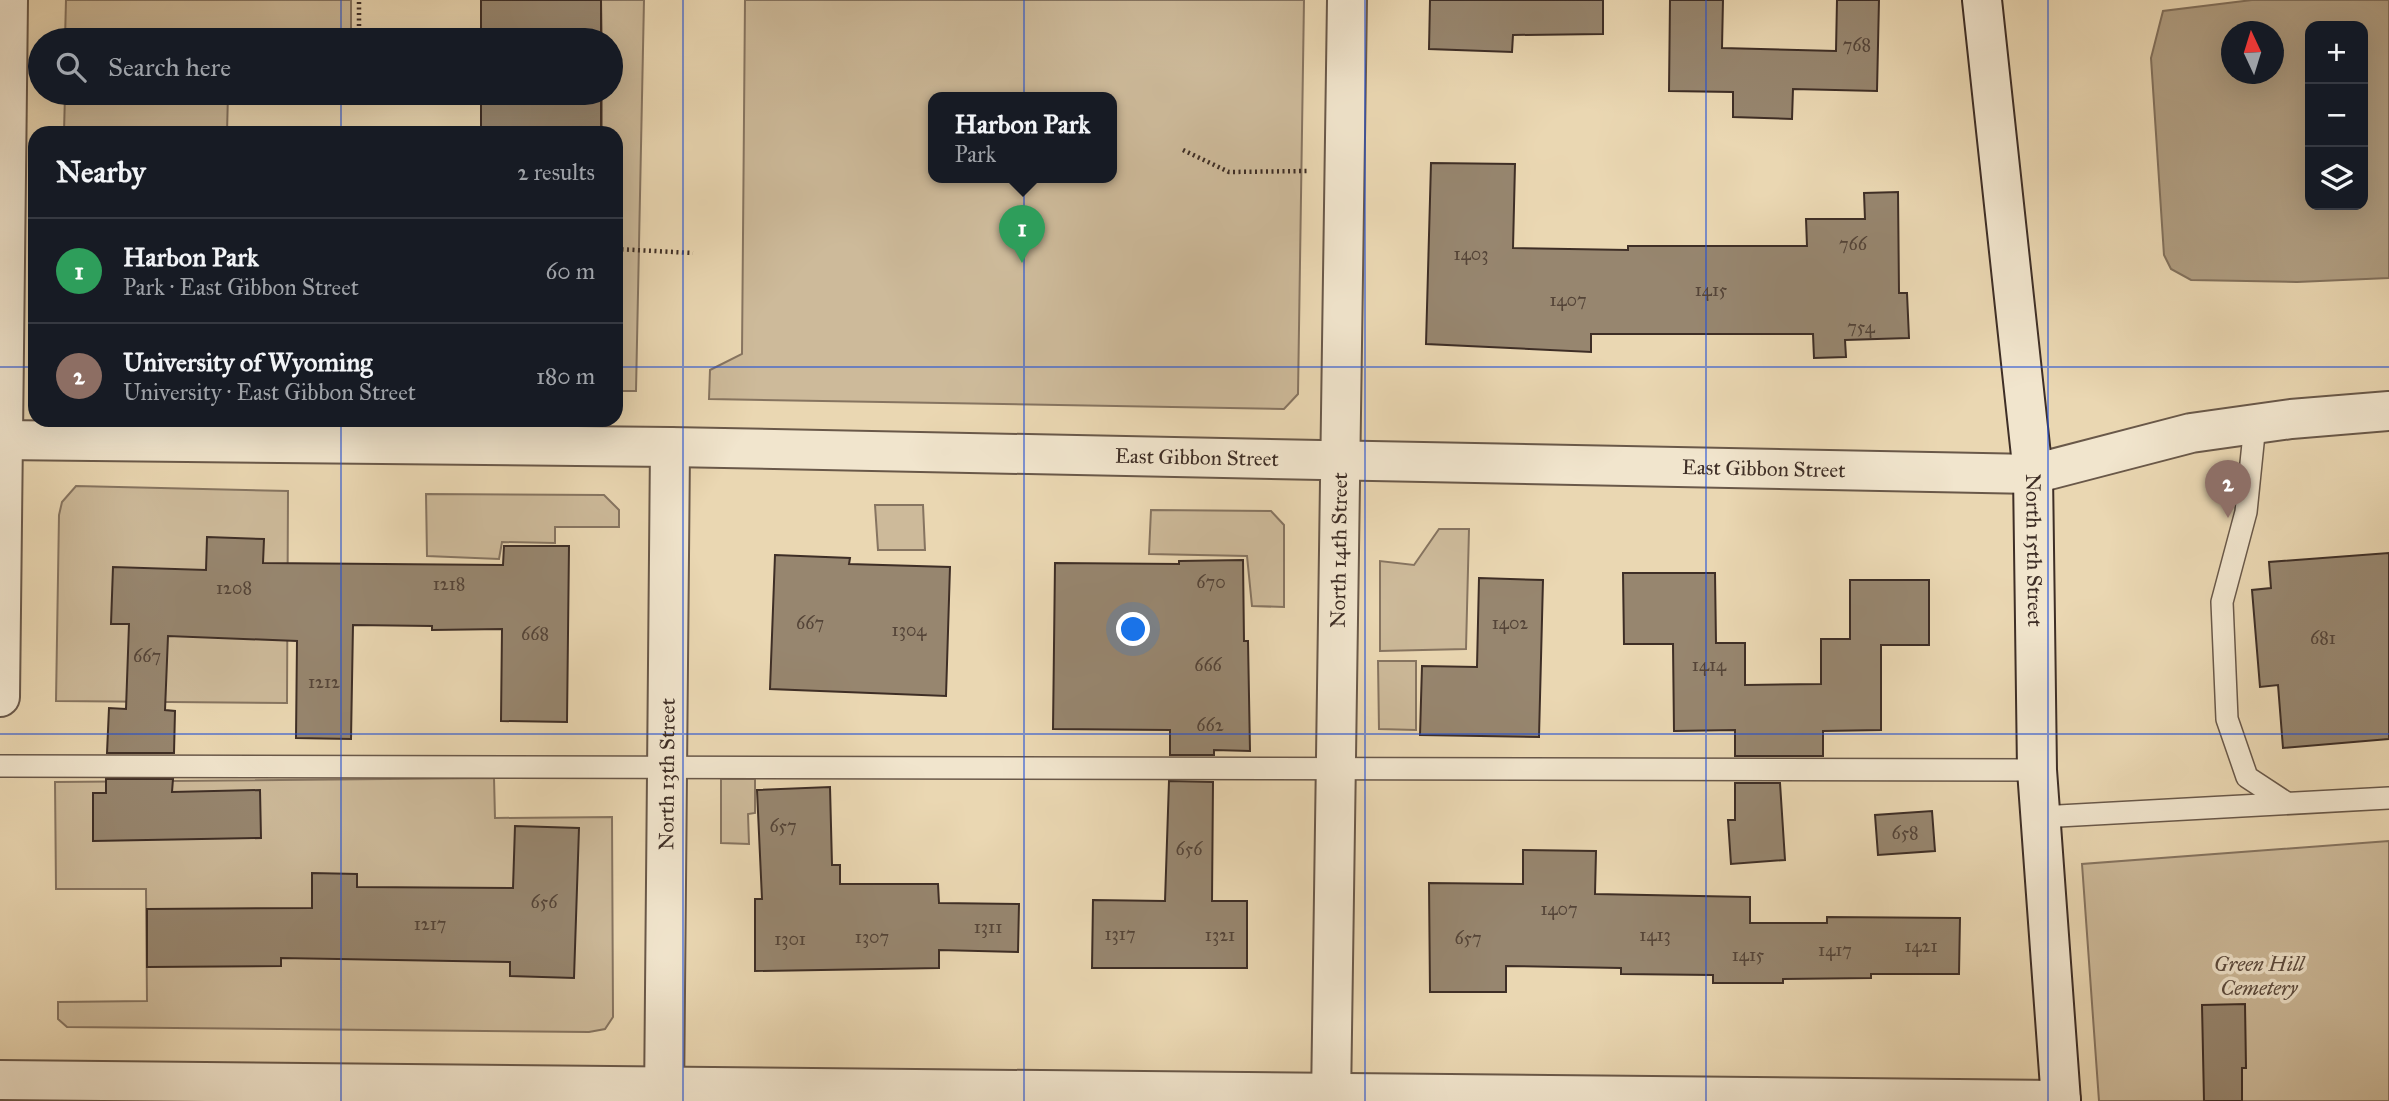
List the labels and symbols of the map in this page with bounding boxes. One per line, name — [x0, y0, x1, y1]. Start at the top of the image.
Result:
north arrow — [2221, 21, 2284, 84]
house number: 768 — [1843, 34, 1871, 56]
pin: 1 — [999, 205, 1045, 263]
house number: 766 — [1839, 233, 1868, 255]
house number: 1403 — [1454, 243, 1488, 265]
house number: 1415 — [1695, 279, 1728, 301]
house number: 1407 — [1549, 289, 1587, 311]
house number: 754 — [1847, 316, 1876, 338]
street label: East Gibbon Street — [1115, 443, 1280, 472]
street label: East Gibbon Street — [1682, 454, 1846, 483]
pin: 2 — [2205, 460, 2251, 518]
street label: North 14th Street — [1325, 472, 1353, 628]
street label: North 15th Street — [2020, 473, 2048, 628]
house number: 670 — [1196, 571, 1226, 593]
house number: 1218 — [433, 573, 465, 595]
house number: 1208 — [216, 577, 252, 599]
house number: 667 — [796, 612, 824, 634]
your location — [1116, 612, 1150, 646]
house number: 1402 — [1492, 612, 1528, 634]
house number: 1304 — [892, 619, 927, 641]
house number: 668 — [521, 623, 549, 645]
house number: 681 — [2310, 627, 2336, 649]
house number: 667 — [133, 645, 161, 667]
house number: 666 — [1194, 654, 1223, 676]
house number: 1414 — [1692, 654, 1727, 676]
house number: 1212 — [308, 671, 340, 693]
street label: North 13th Street — [653, 697, 681, 850]
house number: 662 — [1196, 714, 1224, 736]
house number: 657 — [769, 815, 797, 837]
house number: 658 — [1891, 822, 1919, 844]
house number: 656 — [1176, 838, 1203, 860]
house number: 656 — [531, 891, 558, 913]
house number: 1407 — [1540, 898, 1578, 920]
house number: 1217 — [414, 913, 446, 935]
house number: 1311 — [974, 916, 1002, 938]
house number: 1317 — [1104, 923, 1136, 945]
house number: 1321 — [1205, 924, 1235, 946]
house number: 1413 — [1639, 924, 1671, 946]
house number: 1307 — [855, 926, 889, 948]
house number: 657 — [1454, 927, 1482, 949]
house number: 1301 — [774, 928, 806, 950]
house number: 1421 — [1904, 935, 1938, 957]
house number: 1417 — [1818, 939, 1852, 961]
house number: 1415 — [1732, 944, 1765, 966]
park label: Green Hill Cemetery — [2214, 951, 2307, 1001]

